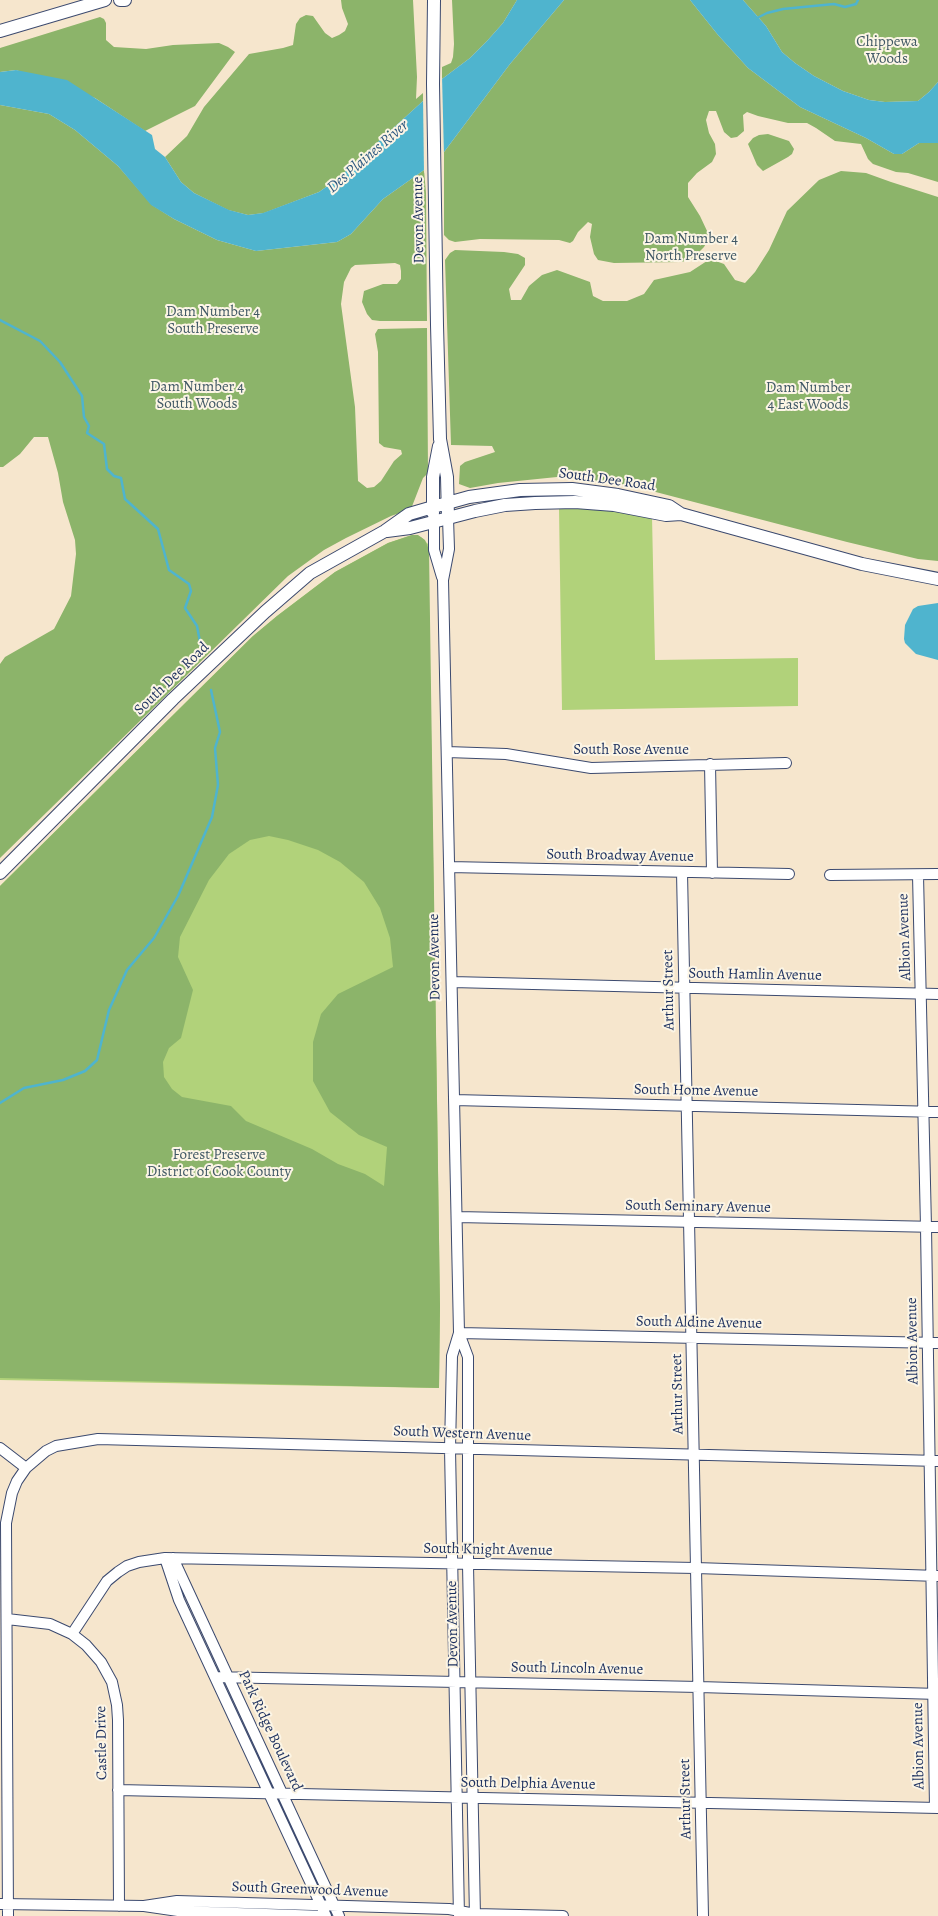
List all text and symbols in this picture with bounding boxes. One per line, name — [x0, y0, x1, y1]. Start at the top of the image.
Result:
park label: Chippewa Woods — [856, 33, 918, 68]
water label: Des Plaines River — [323, 116, 413, 198]
street label: Devon Avenue — [409, 176, 429, 264]
park label: Dam Number 4 North Preserve — [644, 230, 738, 265]
park label: Dam Number 4 South Preserve — [166, 303, 260, 338]
park label: Dam Number 4 South Woods — [150, 378, 244, 413]
park label: Dam Number 4 East Woods — [766, 379, 850, 414]
street label: South Dee Road — [558, 464, 656, 496]
street label: South Dee Road — [131, 639, 213, 719]
street label: South Rose Avenue — [573, 741, 689, 759]
street label: South Broadway Avenue — [546, 846, 694, 866]
street label: Albion Avenue — [894, 893, 916, 981]
street label: Devon Avenue — [425, 913, 445, 1001]
street label: Arthur Street — [659, 949, 679, 1031]
street label: South Hamlin Avenue — [688, 965, 822, 985]
street label: South Home Avenue — [634, 1081, 758, 1101]
park label: Forest Preserve District of Cook County — [147, 1146, 291, 1181]
street label: South Seminary Avenue — [625, 1197, 771, 1217]
street label: Albion Avenue — [903, 1297, 923, 1385]
street label: South Aldine Avenue — [636, 1313, 762, 1333]
street label: Arthur Street — [668, 1353, 688, 1435]
street label: South Western Avenue — [393, 1423, 531, 1445]
street label: South Knight Avenue — [423, 1540, 553, 1560]
street label: Devon Avenue — [443, 1580, 463, 1668]
street label: South Lincoln Avenue — [511, 1659, 643, 1679]
street label: Park Ridge Boulevard — [234, 1668, 306, 1794]
street label: Albion Avenue — [909, 1702, 929, 1790]
street label: Castle Drive — [92, 1706, 112, 1780]
street label: Arthur Street — [676, 1758, 696, 1840]
street label: South Delphia Avenue — [460, 1774, 596, 1794]
street label: South Greenwood Avenue — [231, 1878, 389, 1902]

